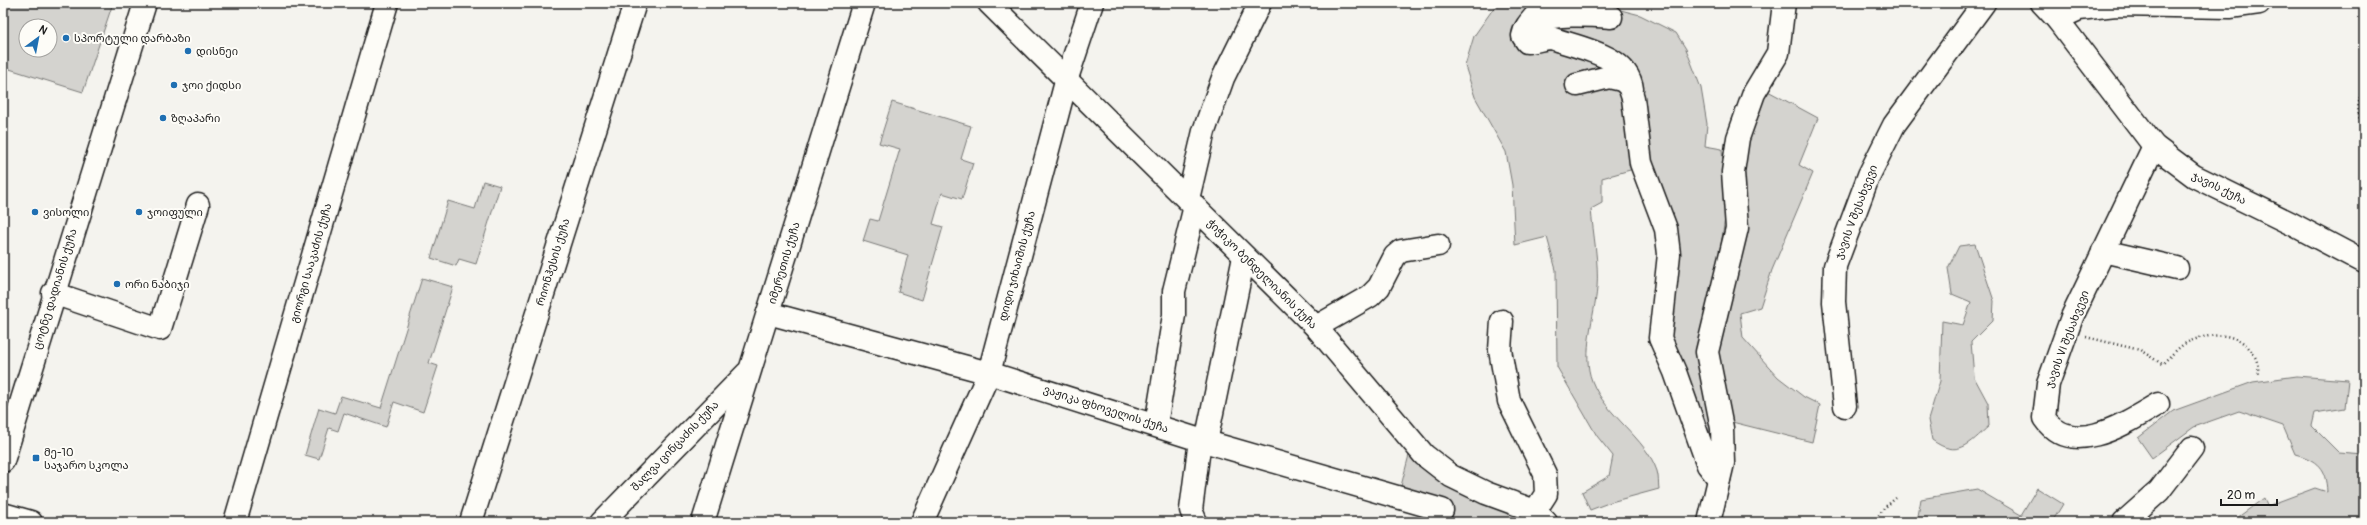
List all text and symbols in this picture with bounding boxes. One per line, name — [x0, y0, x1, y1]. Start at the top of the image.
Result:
north arrow — [18, 18, 58, 58]
text: N — [36, 22, 50, 38]
place label: სპორტული დარბაზი — [74, 32, 191, 45]
marker: სპორტული დარბაზი — [61, 33, 71, 43]
place label: დისნეი — [196, 45, 238, 58]
marker: დისნეი — [183, 46, 193, 56]
place label: ჯოი ქიდსი — [182, 79, 241, 92]
marker: ჯოი ქიდსი — [169, 80, 179, 90]
place label: ზღაპარი — [171, 112, 220, 125]
marker: ზღაპარი — [158, 113, 168, 123]
street label: ჯავის V შესახვევი — [1832, 163, 1880, 261]
street label: ჯავის ქუჩა — [2190, 169, 2248, 207]
street label: გიორგი სააკაძის ქუჩა — [288, 202, 334, 324]
place label: ვისოლი — [43, 206, 89, 219]
place label: ჯოიფული — [147, 206, 203, 219]
marker: ვისოლი — [30, 207, 40, 217]
marker: ჯოიფული — [134, 207, 144, 217]
street label: დიდი ჯიხაიშის ქუჩა — [996, 209, 1038, 323]
street label: ჭიჭიკო ბენდელიანის ქუჩა — [1204, 216, 1320, 332]
street label: რიონჰესის ქუჩა — [534, 217, 572, 307]
street label: იმერეთის ქუჩა — [765, 220, 803, 306]
street label: ცოტნე დადიანის ქუჩა — [30, 227, 80, 351]
place label: ორი ნაბიჯი — [125, 278, 189, 291]
marker: ორი ნაბიჯი — [112, 279, 122, 289]
street label: ჯავის VI შესახვევი — [2042, 288, 2092, 390]
street label: ვაჟიკა ფხოველის ქუჩა — [1042, 383, 1170, 435]
street label: შალვა ცინცაძის ქუჩა — [629, 398, 721, 494]
place label: მე-10 საჯარო სკოლა — [44, 446, 128, 472]
marker: მე-10 საჯარო სკოლა — [31, 453, 41, 463]
scale bar — [2221, 481, 2277, 507]
text: 20 m — [2227, 488, 2256, 503]

